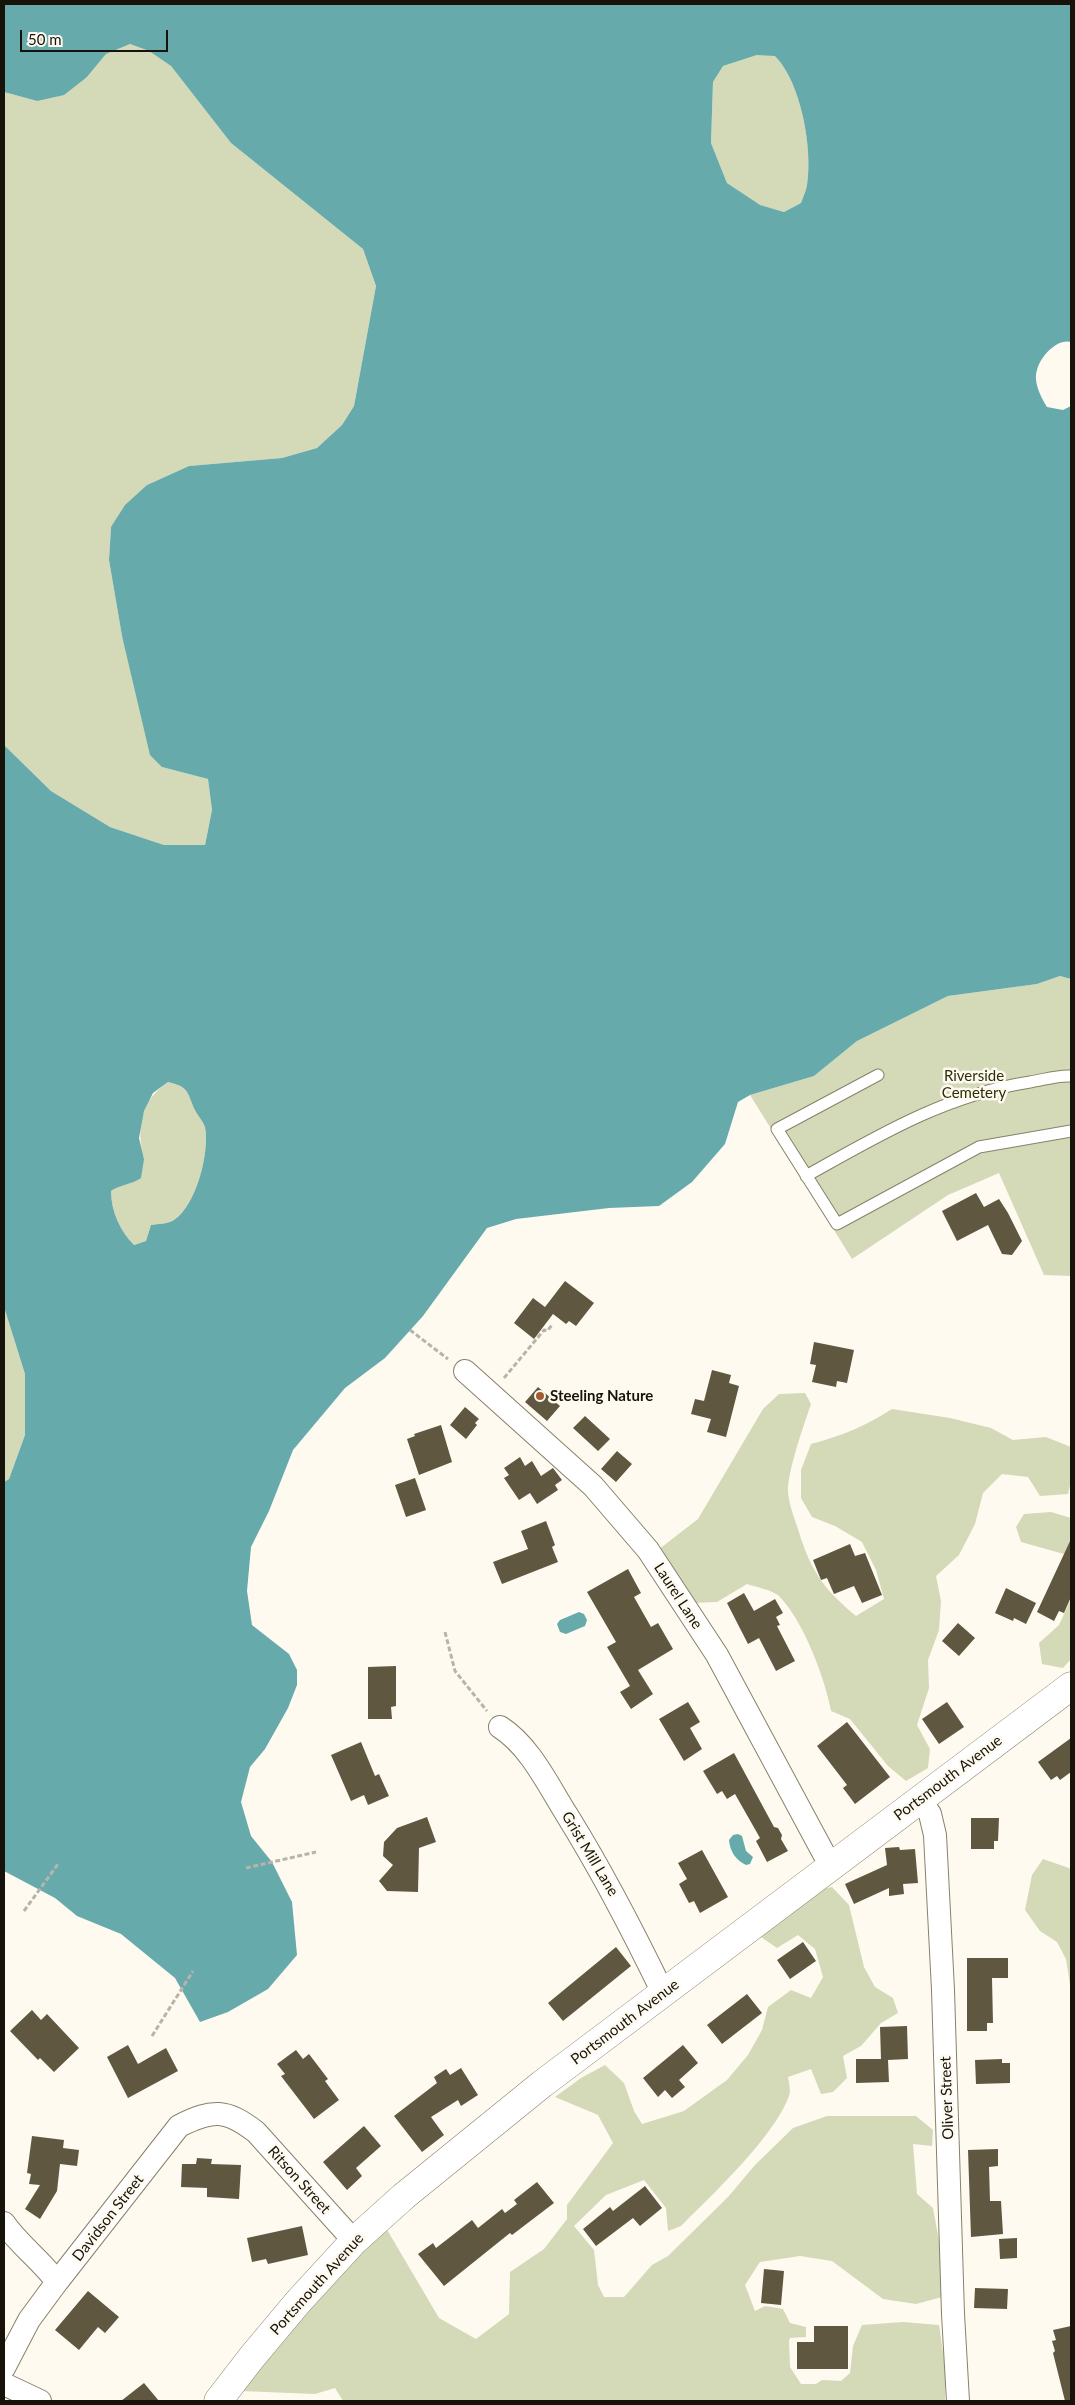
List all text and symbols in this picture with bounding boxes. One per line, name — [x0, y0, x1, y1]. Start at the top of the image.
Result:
scale bar — [22, 20, 170, 52]
text: 50 m — [28, 30, 62, 48]
park label: Riverside Cemetery — [942, 1067, 1006, 1102]
place label: Steeling Nature — [550, 1387, 653, 1405]
marker: Steeling Nature — [534, 1390, 546, 1402]
street label: Laurel Lane — [650, 1559, 706, 1633]
street label: Portsmouth Avenue — [890, 1731, 1006, 1825]
street label: Grist Mill Lane — [558, 1808, 622, 1900]
street label: Portsmouth Avenue — [567, 1975, 683, 2069]
street label: Oliver Street — [937, 2056, 957, 2140]
street label: Ritson Street — [264, 2142, 334, 2218]
street label: Davidson Street — [69, 2171, 147, 2265]
street label: Portsmouth Avenue — [267, 2229, 367, 2339]

